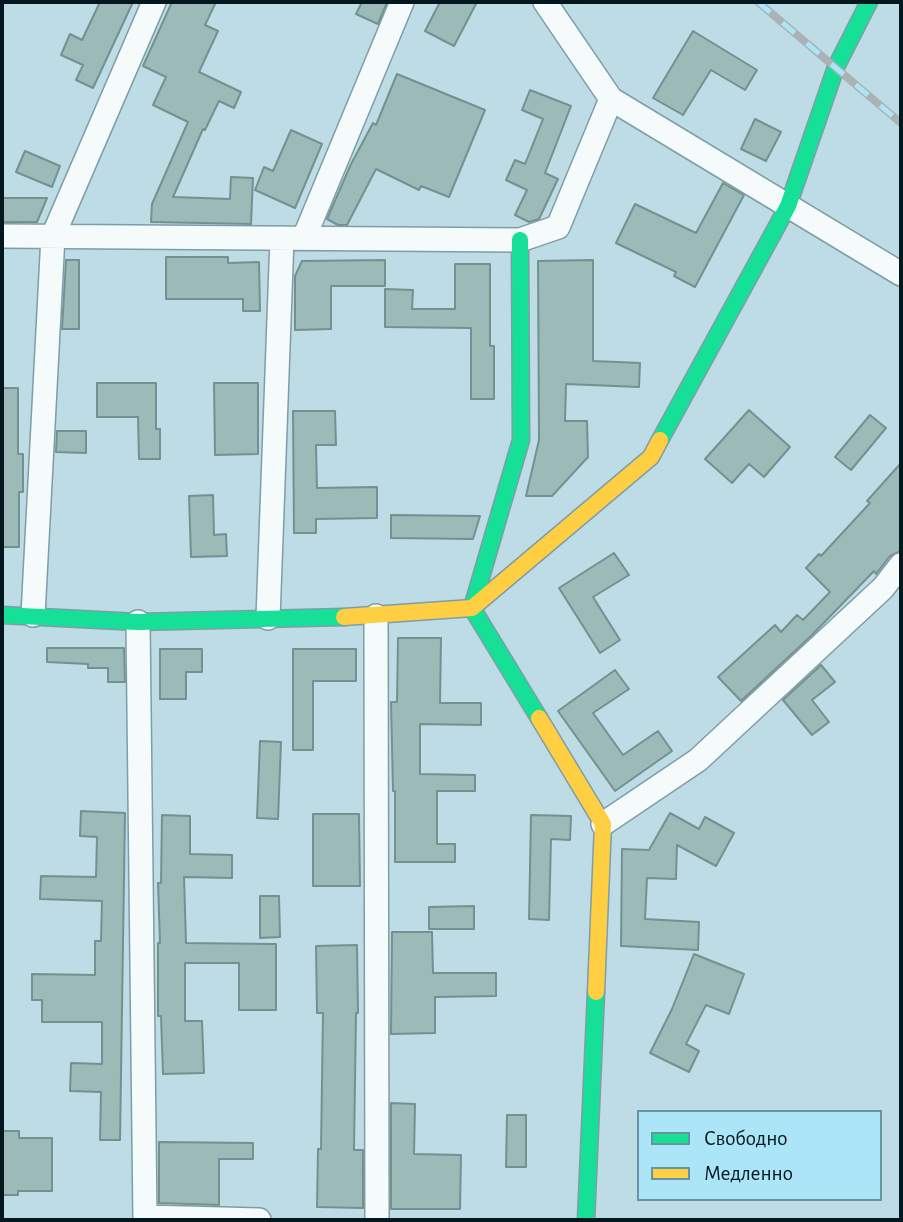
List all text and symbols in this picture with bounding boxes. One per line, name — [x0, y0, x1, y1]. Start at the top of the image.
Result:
legend — [637, 1110, 882, 1201]
text: Свободно — [704, 1128, 788, 1149]
text: Медленно — [704, 1163, 793, 1184]

